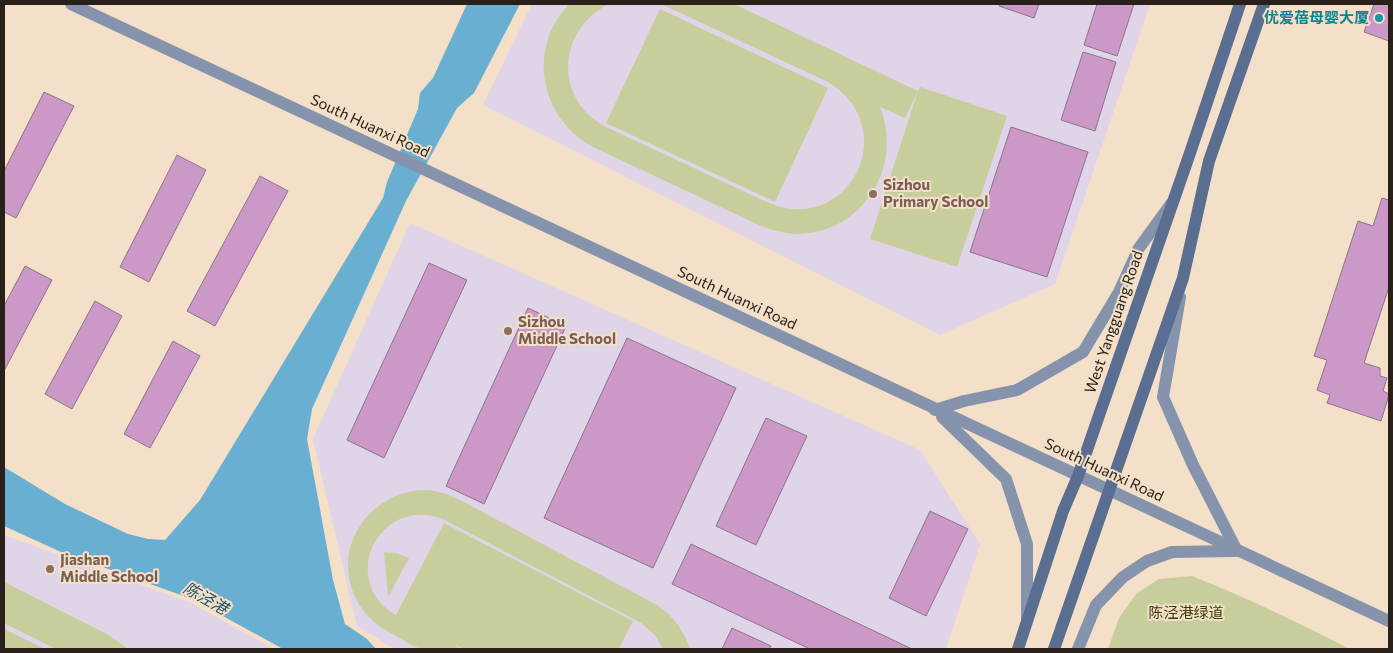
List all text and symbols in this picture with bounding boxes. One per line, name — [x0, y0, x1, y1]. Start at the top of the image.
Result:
place label: 优爱蓓母婴大厦 — [1264, 8, 1369, 26]
marker: 优爱蓓母婴大厦 — [1373, 12, 1385, 24]
street label: South Huanxi Road — [308, 90, 433, 161]
place label: Sizhou Primary School — [883, 175, 988, 210]
marker: Sizhou Primary School — [867, 188, 879, 200]
street label: West Yangguang Road — [1080, 248, 1146, 395]
street label: South Huanxi Road — [675, 262, 800, 333]
place label: Sizhou Middle School — [518, 312, 616, 347]
marker: Sizhou Middle School — [502, 325, 514, 337]
street label: South Huanxi Road — [1042, 434, 1167, 505]
place label: Jiashan Middle School — [60, 550, 158, 585]
marker: Jiashan Middle School — [44, 563, 56, 575]
water label: 陈泾港 — [181, 578, 234, 618]
park label: 陈泾港绿道 — [1148, 603, 1224, 621]

